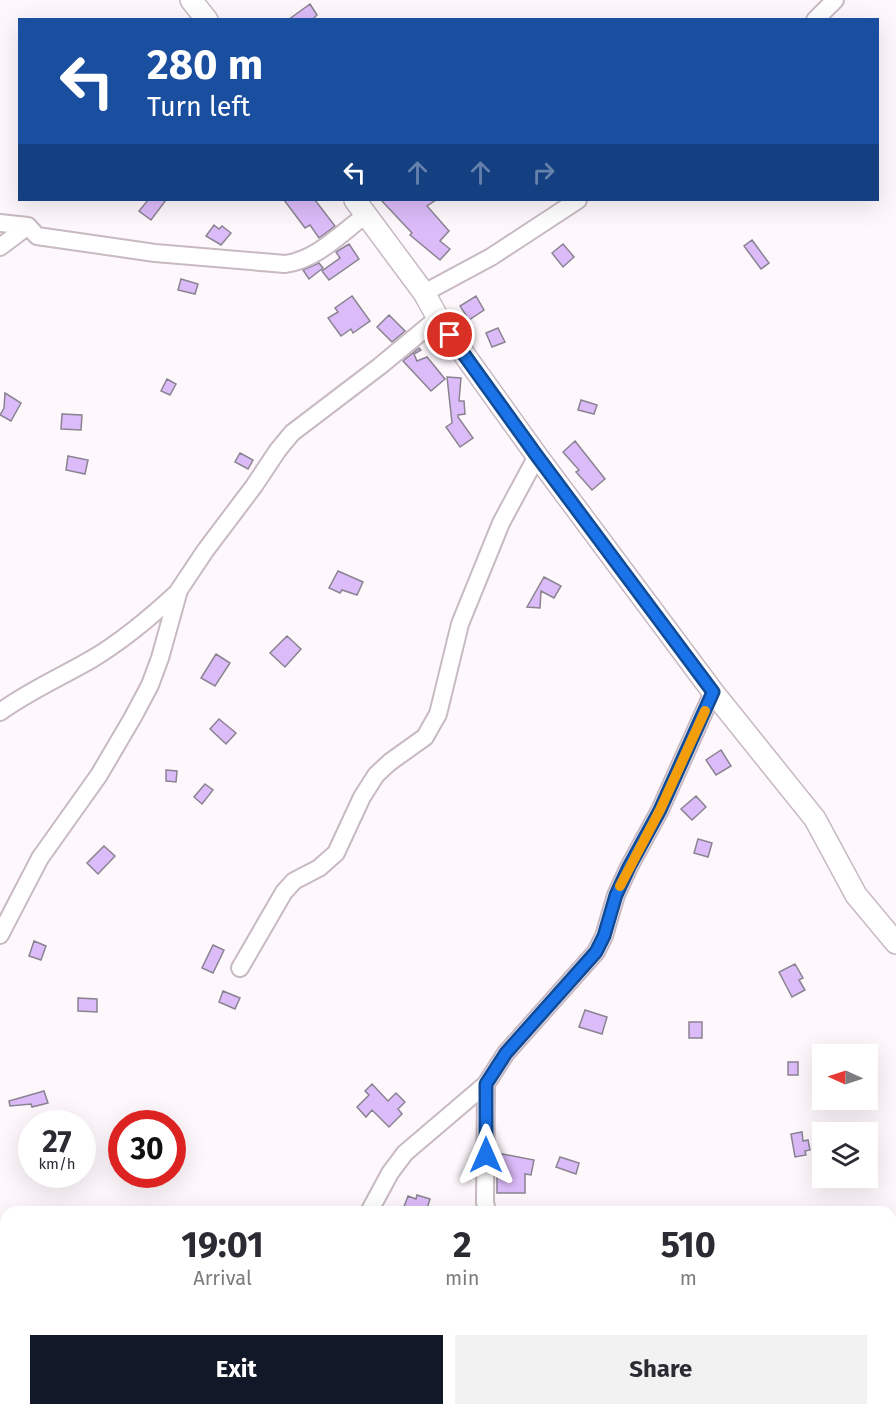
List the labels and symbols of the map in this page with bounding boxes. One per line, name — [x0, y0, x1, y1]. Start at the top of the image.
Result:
pin — [424, 309, 475, 360]
north arrow — [812, 1044, 878, 1110]
speed limit sign: 30 — [108, 1110, 186, 1188]
position arrow — [454, 1123, 518, 1187]

